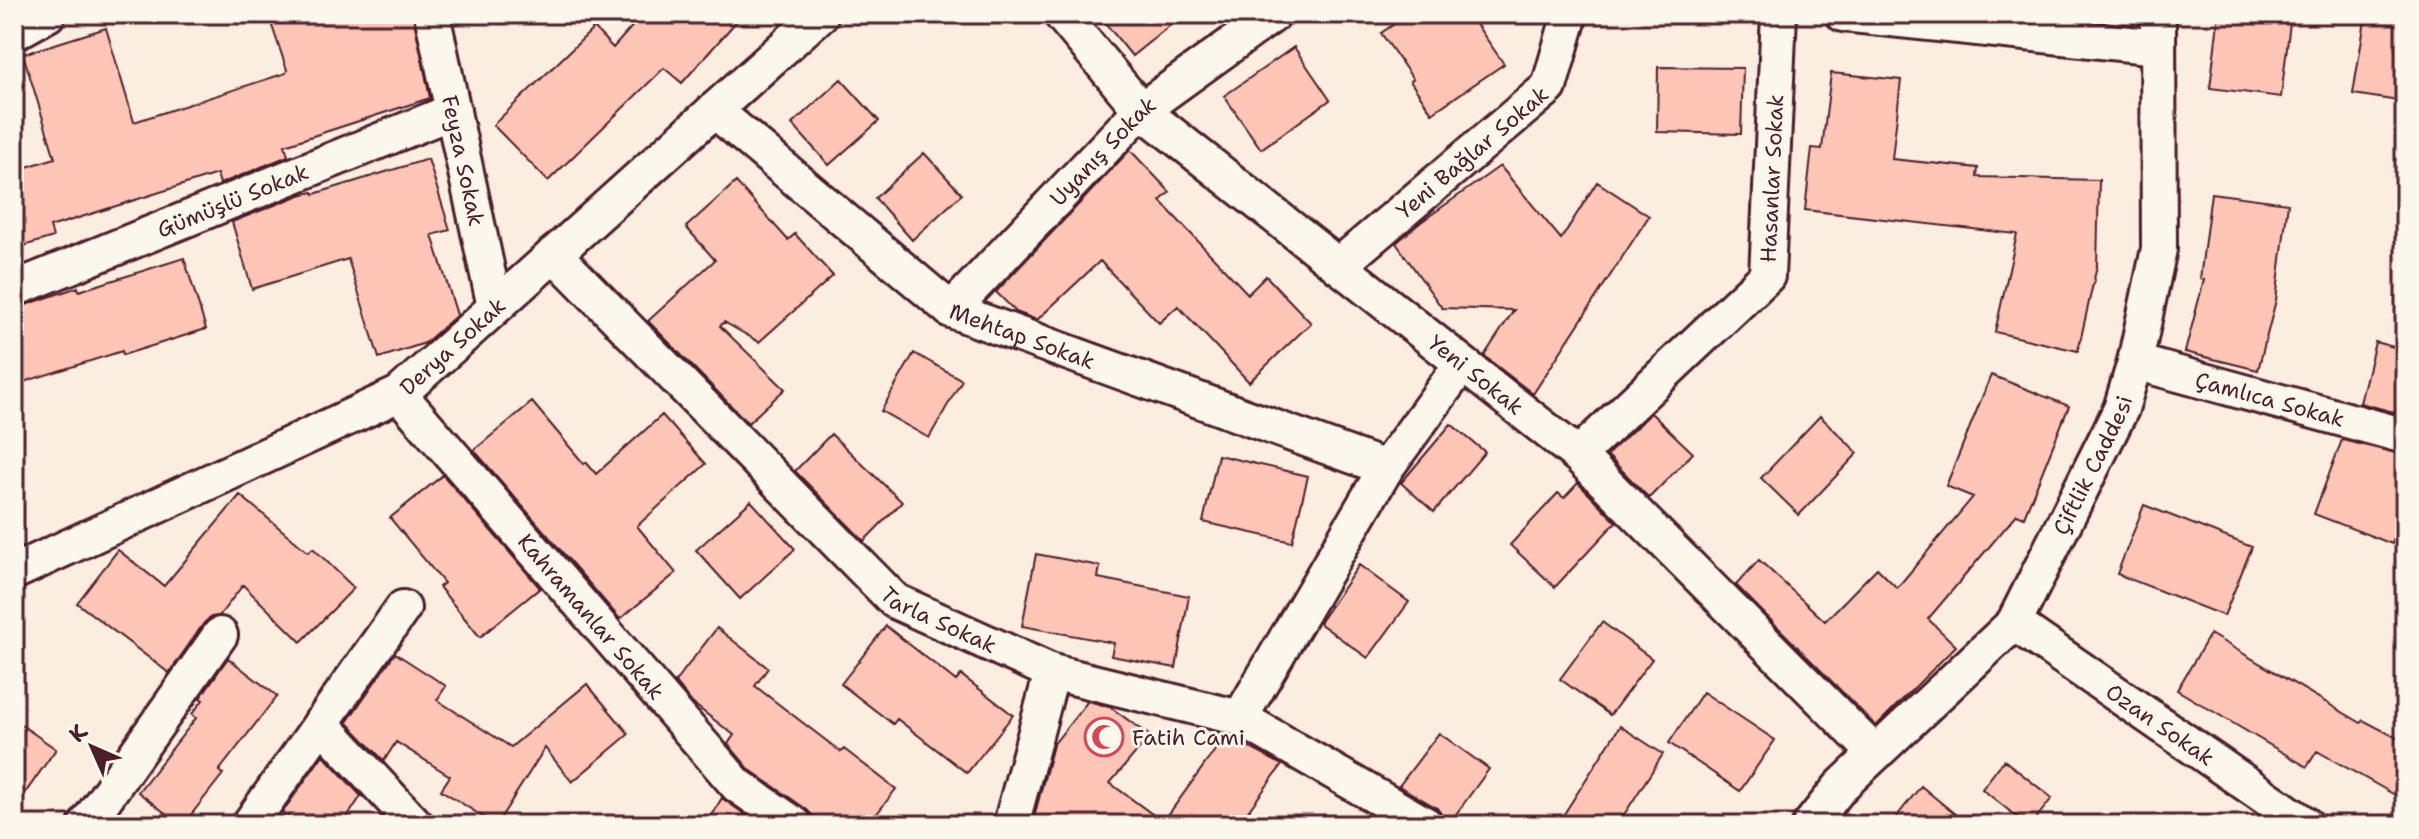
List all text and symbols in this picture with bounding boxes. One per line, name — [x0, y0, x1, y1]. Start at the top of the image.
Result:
street label: Yeni Bağlar Sokak — [1390, 80, 1555, 225]
street label: Uyanış Sokak — [1044, 90, 1162, 212]
street label: Feyza Sokak — [435, 93, 491, 229]
street label: Hasanlar Sokak — [1754, 94, 1790, 263]
street label: Gümüşlü Sokak — [153, 157, 313, 244]
street label: Derya Sokak — [394, 291, 512, 402]
street label: Mehtap Sokak — [945, 297, 1099, 376]
street label: Yeni Sokak — [1422, 328, 1529, 422]
street label: Çamlıca Sokak — [2192, 365, 2348, 434]
street label: Çiftlik Caddesi — [2046, 392, 2139, 540]
street label: Kahramanlar Sokak — [511, 528, 671, 706]
street label: Tarla Sokak — [874, 580, 1001, 660]
street label: Ozan Sokak — [2100, 677, 2220, 772]
north arrow — [52, 707, 132, 787]
mosque icon: Fatih Cami — [1083, 716, 1125, 758]
text: K — [63, 718, 94, 749]
place label: Fatih Cami — [1132, 723, 1245, 752]

